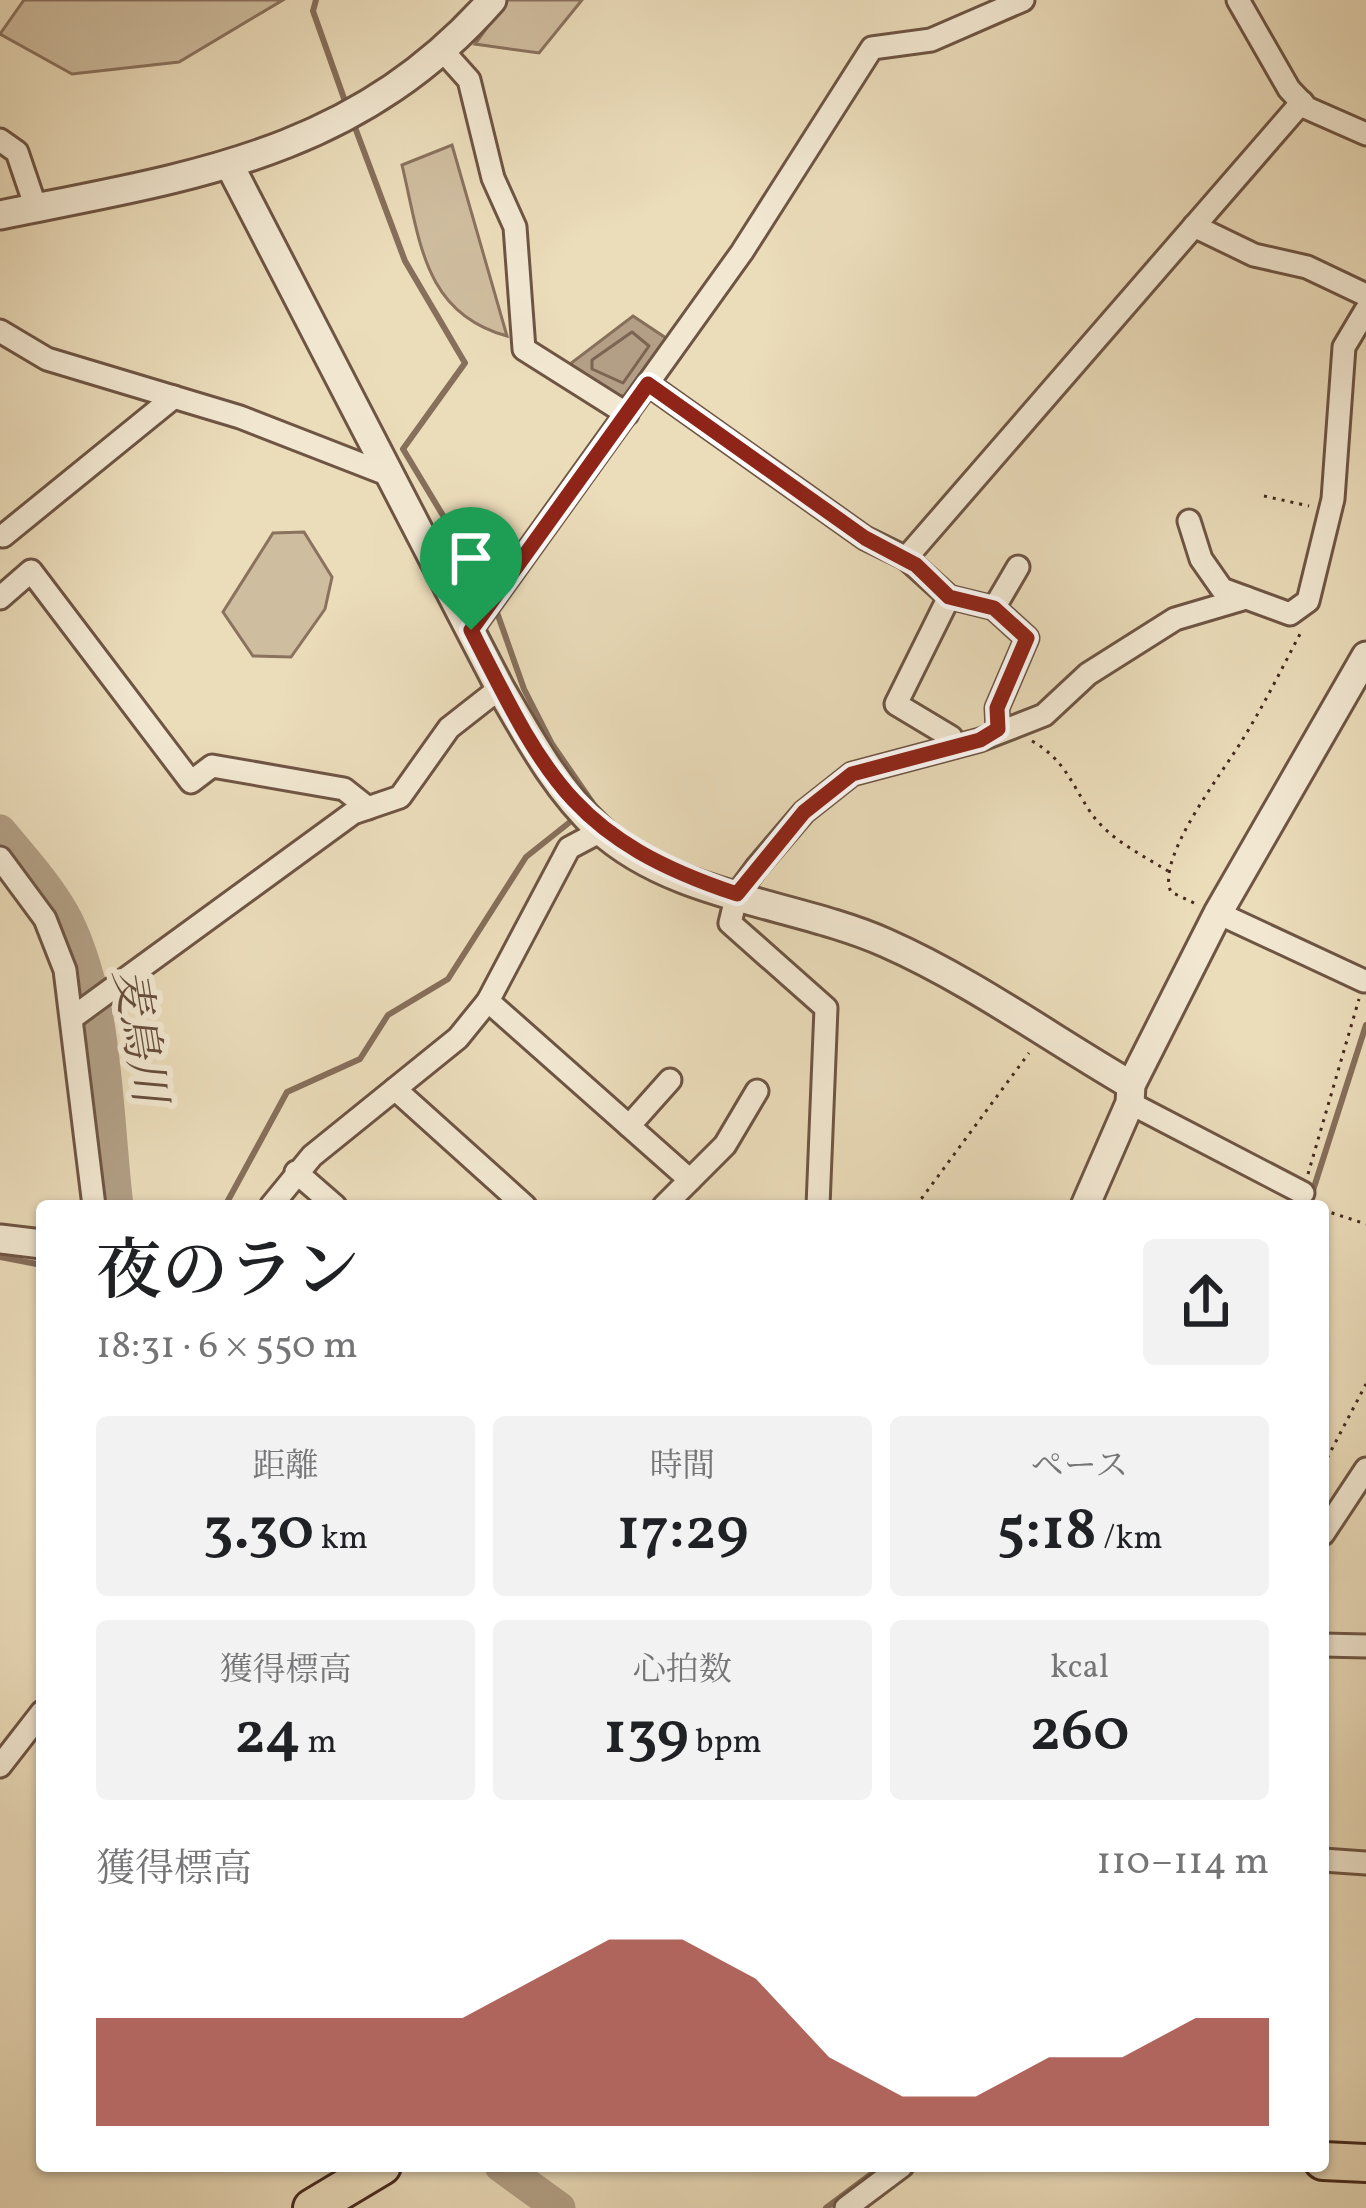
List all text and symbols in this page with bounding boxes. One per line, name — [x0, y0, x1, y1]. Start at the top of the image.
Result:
pin — [420, 507, 522, 630]
icon: arrive — [438, 525, 504, 591]
water label: 麦鳥川 — [95, 964, 179, 1113]
text: 夜のラン — [96, 1229, 360, 1321]
button: share — [1143, 1239, 1269, 1365]
text: 18:31 · 6 × 550 m — [96, 1320, 358, 1374]
text: 距離 — [253, 1445, 319, 1491]
text: 時間 — [650, 1445, 716, 1491]
text: ペース — [1031, 1445, 1128, 1491]
text: 3.30 — [203, 1491, 314, 1574]
text: 17:29 — [616, 1491, 749, 1574]
text: 5:18 — [996, 1491, 1097, 1574]
text: km — [314, 1517, 368, 1563]
text: /km — [1097, 1517, 1163, 1563]
text: kcal — [1050, 1646, 1109, 1692]
text: 獲得標高 — [220, 1649, 352, 1695]
text: 心拍数 — [633, 1649, 732, 1695]
text: 260 — [1029, 1692, 1130, 1775]
text: 24 — [234, 1695, 301, 1778]
text: 139 — [603, 1695, 689, 1778]
text: m — [301, 1721, 337, 1767]
text: bpm — [689, 1721, 762, 1767]
text: 110–114 m — [1096, 1836, 1269, 1890]
text: 獲得標高 — [96, 1844, 252, 1898]

